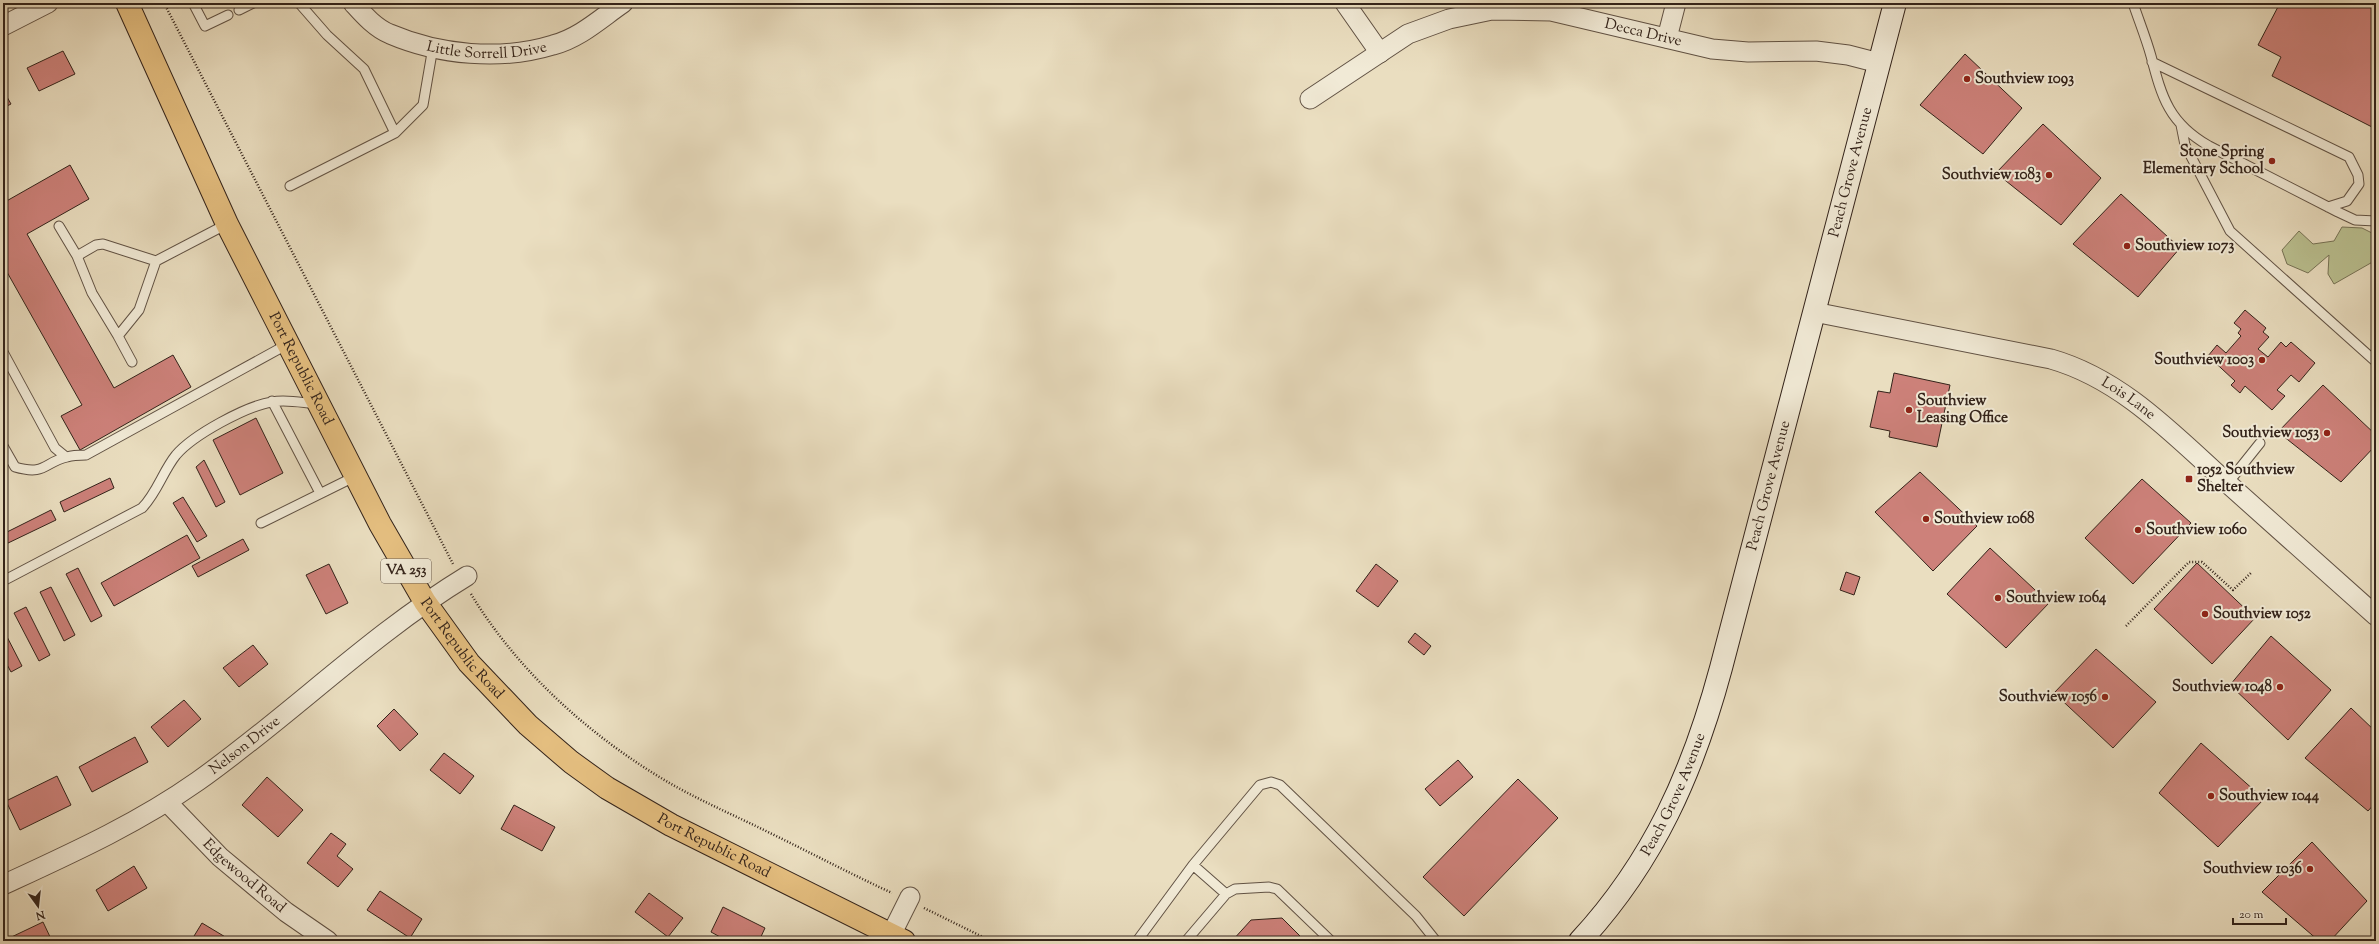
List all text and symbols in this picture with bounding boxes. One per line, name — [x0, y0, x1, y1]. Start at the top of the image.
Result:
street label: Decca Drive — [1603, 14, 1684, 52]
street label: Little Sorrell Drive — [424, 36, 549, 65]
place label: Southview 1093 — [1975, 69, 2074, 90]
marker: Southview 1093 — [1962, 74, 1972, 84]
street label: Peach Grove Avenue — [1824, 105, 1878, 240]
place label: Stone Spring Elementary School — [2143, 142, 2265, 180]
marker: Stone Spring Elementary School — [2267, 156, 2277, 166]
place label: Southview 1083 — [1942, 165, 2041, 186]
marker: Southview 1083 — [2044, 170, 2054, 180]
place label: Southview 1073 — [2135, 236, 2234, 257]
marker: Southview 1073 — [2122, 241, 2132, 251]
street label: Port Republic Road — [263, 309, 339, 429]
place label: Southview 1003 — [2154, 350, 2254, 371]
marker: Southview 1003 — [2257, 355, 2267, 365]
street label: Lois Lane — [2097, 372, 2160, 425]
place label: Southview Leasing Office — [1917, 391, 2008, 429]
marker: Southview Leasing Office — [1904, 405, 1914, 415]
street label: Peach Grove Avenue — [1742, 418, 1796, 553]
place label: Southview 1053 — [2222, 423, 2319, 444]
marker: Southview 1053 — [2322, 428, 2332, 438]
place label: 1052 Southview Shelter — [2197, 460, 2296, 498]
marker: 1052 Southview Shelter — [2184, 474, 2194, 484]
place label: Southview 1068 — [1934, 509, 2035, 530]
marker: Southview 1068 — [1921, 514, 1931, 524]
place label: Southview 1060 — [2146, 520, 2247, 541]
marker: Southview 1060 — [2133, 525, 2143, 535]
road number: VA 253 — [381, 559, 431, 583]
place label: Southview 1064 — [2006, 588, 2107, 609]
marker: Southview 1064 — [1993, 593, 2003, 603]
street label: Port Republic Road — [415, 594, 509, 704]
place label: Southview 1052 — [2213, 604, 2312, 625]
marker: Southview 1052 — [2200, 609, 2210, 619]
place label: Southview 1048 — [2172, 677, 2272, 698]
marker: Southview 1048 — [2275, 682, 2285, 692]
place label: Southview 1056 — [1999, 687, 2098, 708]
marker: Southview 1056 — [2100, 692, 2110, 702]
street label: Nelson Drive — [205, 711, 285, 780]
street label: Peach Grove Avenue — [1636, 730, 1711, 860]
place label: Southview 1044 — [2219, 786, 2319, 807]
marker: Southview 1044 — [2206, 791, 2216, 801]
street label: Port Republic Road — [653, 809, 775, 884]
street label: Edgewood Road — [198, 834, 291, 918]
place label: Southview 1036 — [2203, 859, 2303, 880]
marker: Southview 1036 — [2305, 864, 2315, 874]
north arrow — [18, 886, 58, 926]
scale bar — [2233, 900, 2286, 926]
text: N — [34, 906, 48, 924]
text: 20 m — [2239, 906, 2264, 924]

